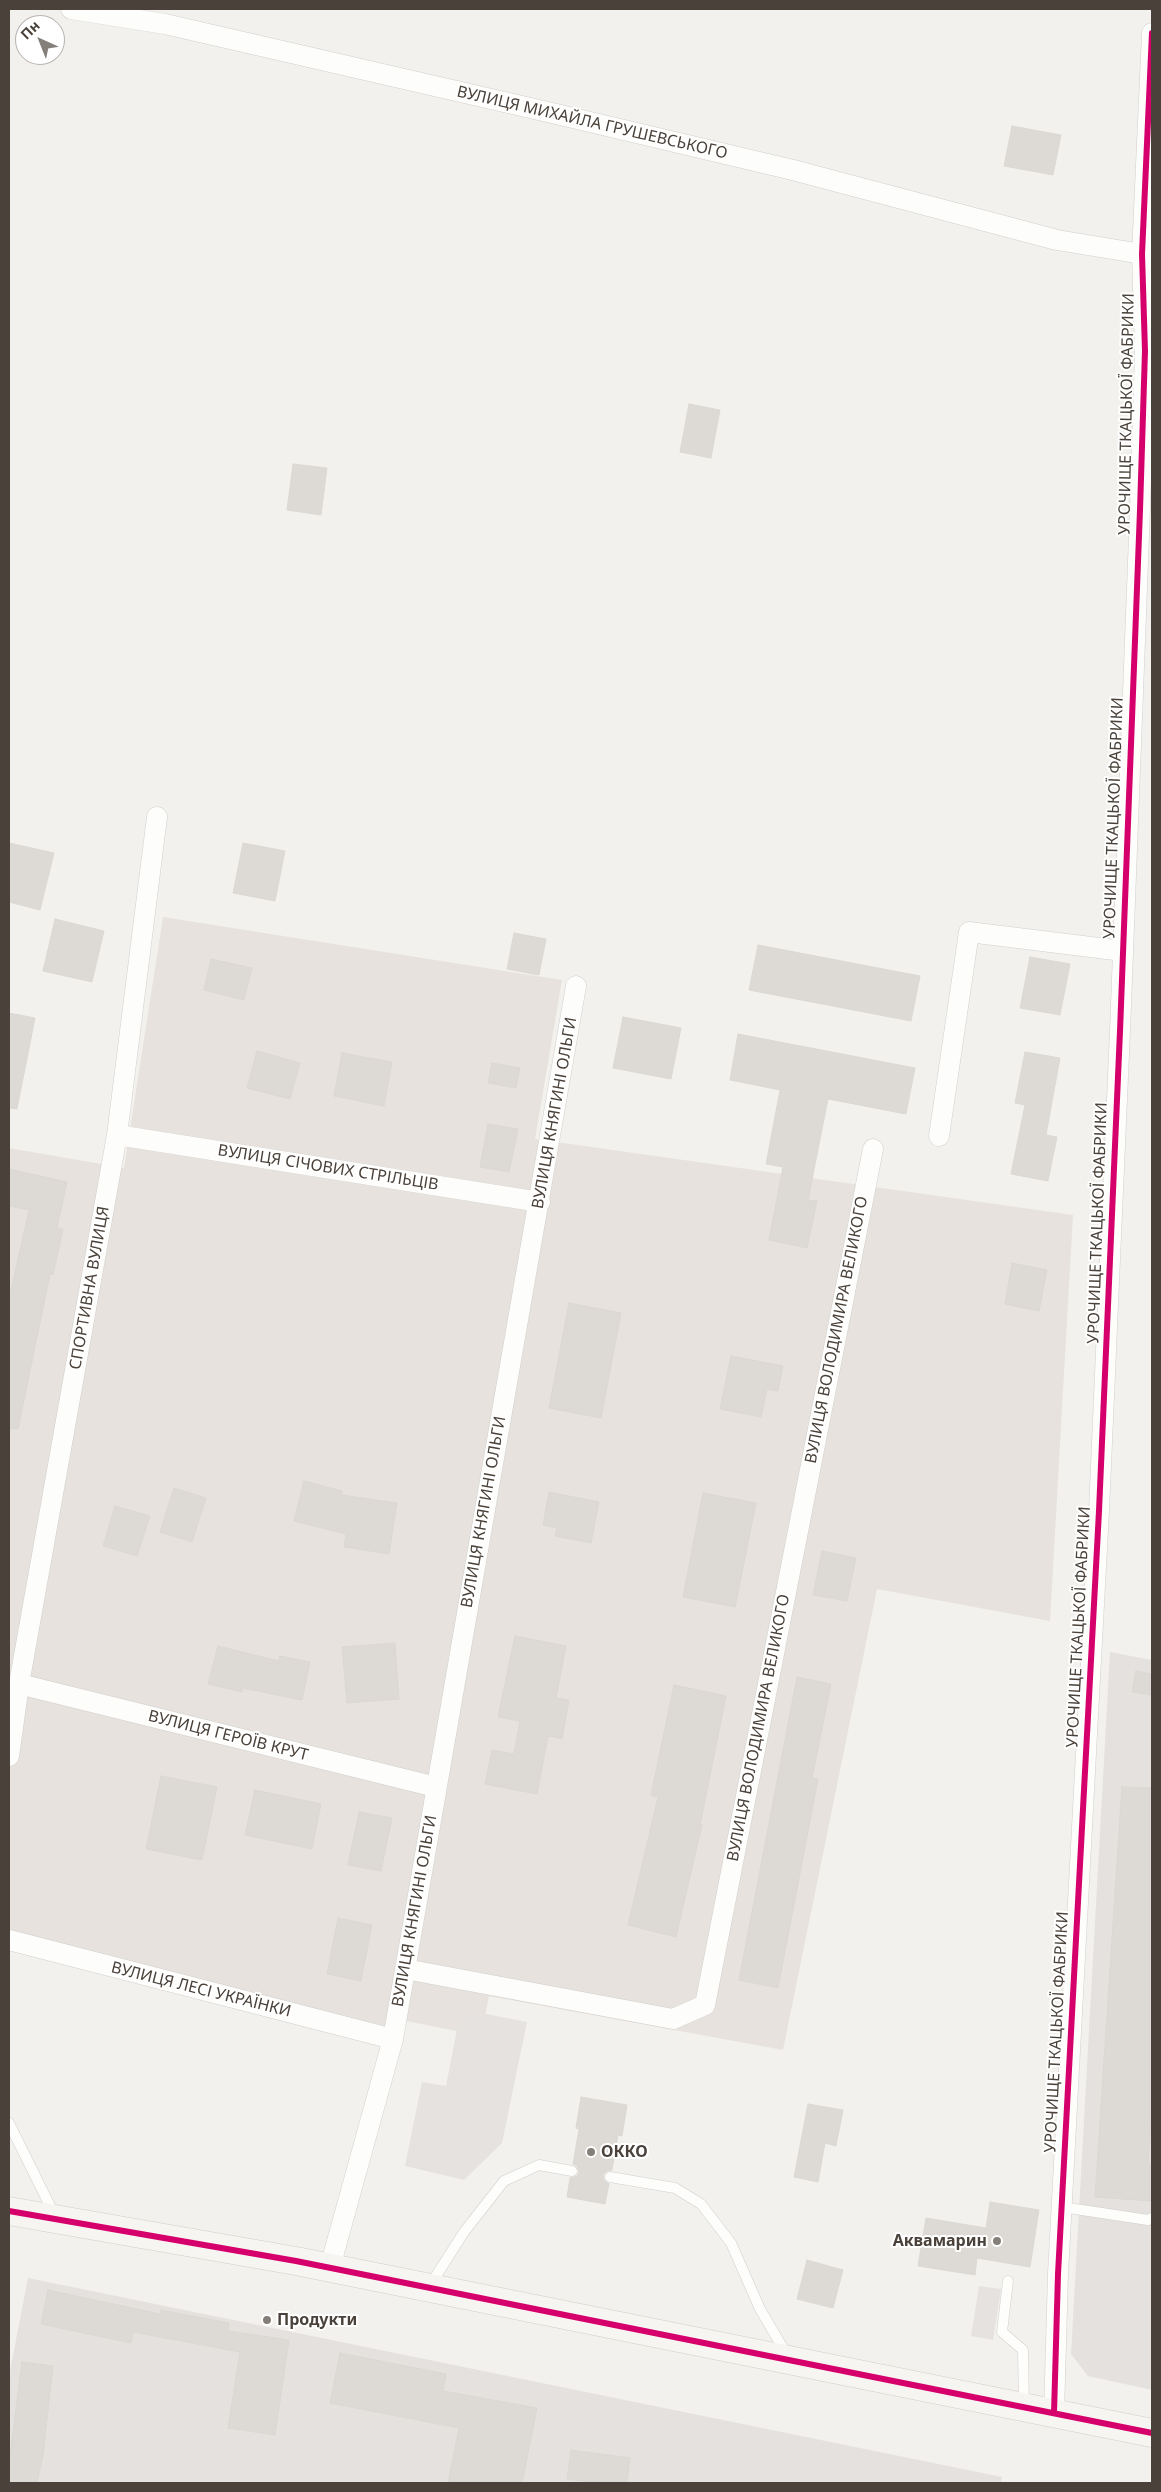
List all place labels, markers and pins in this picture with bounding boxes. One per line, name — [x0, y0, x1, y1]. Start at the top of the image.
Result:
place label: ОККО — [601, 2142, 648, 2162]
marker: ОККО — [585, 2146, 597, 2158]
place label: Аквамарин — [893, 2231, 987, 2251]
marker: Аквамарин — [991, 2235, 1003, 2247]
place label: Продукти — [277, 2310, 357, 2330]
marker: Продукти — [261, 2314, 273, 2326]

